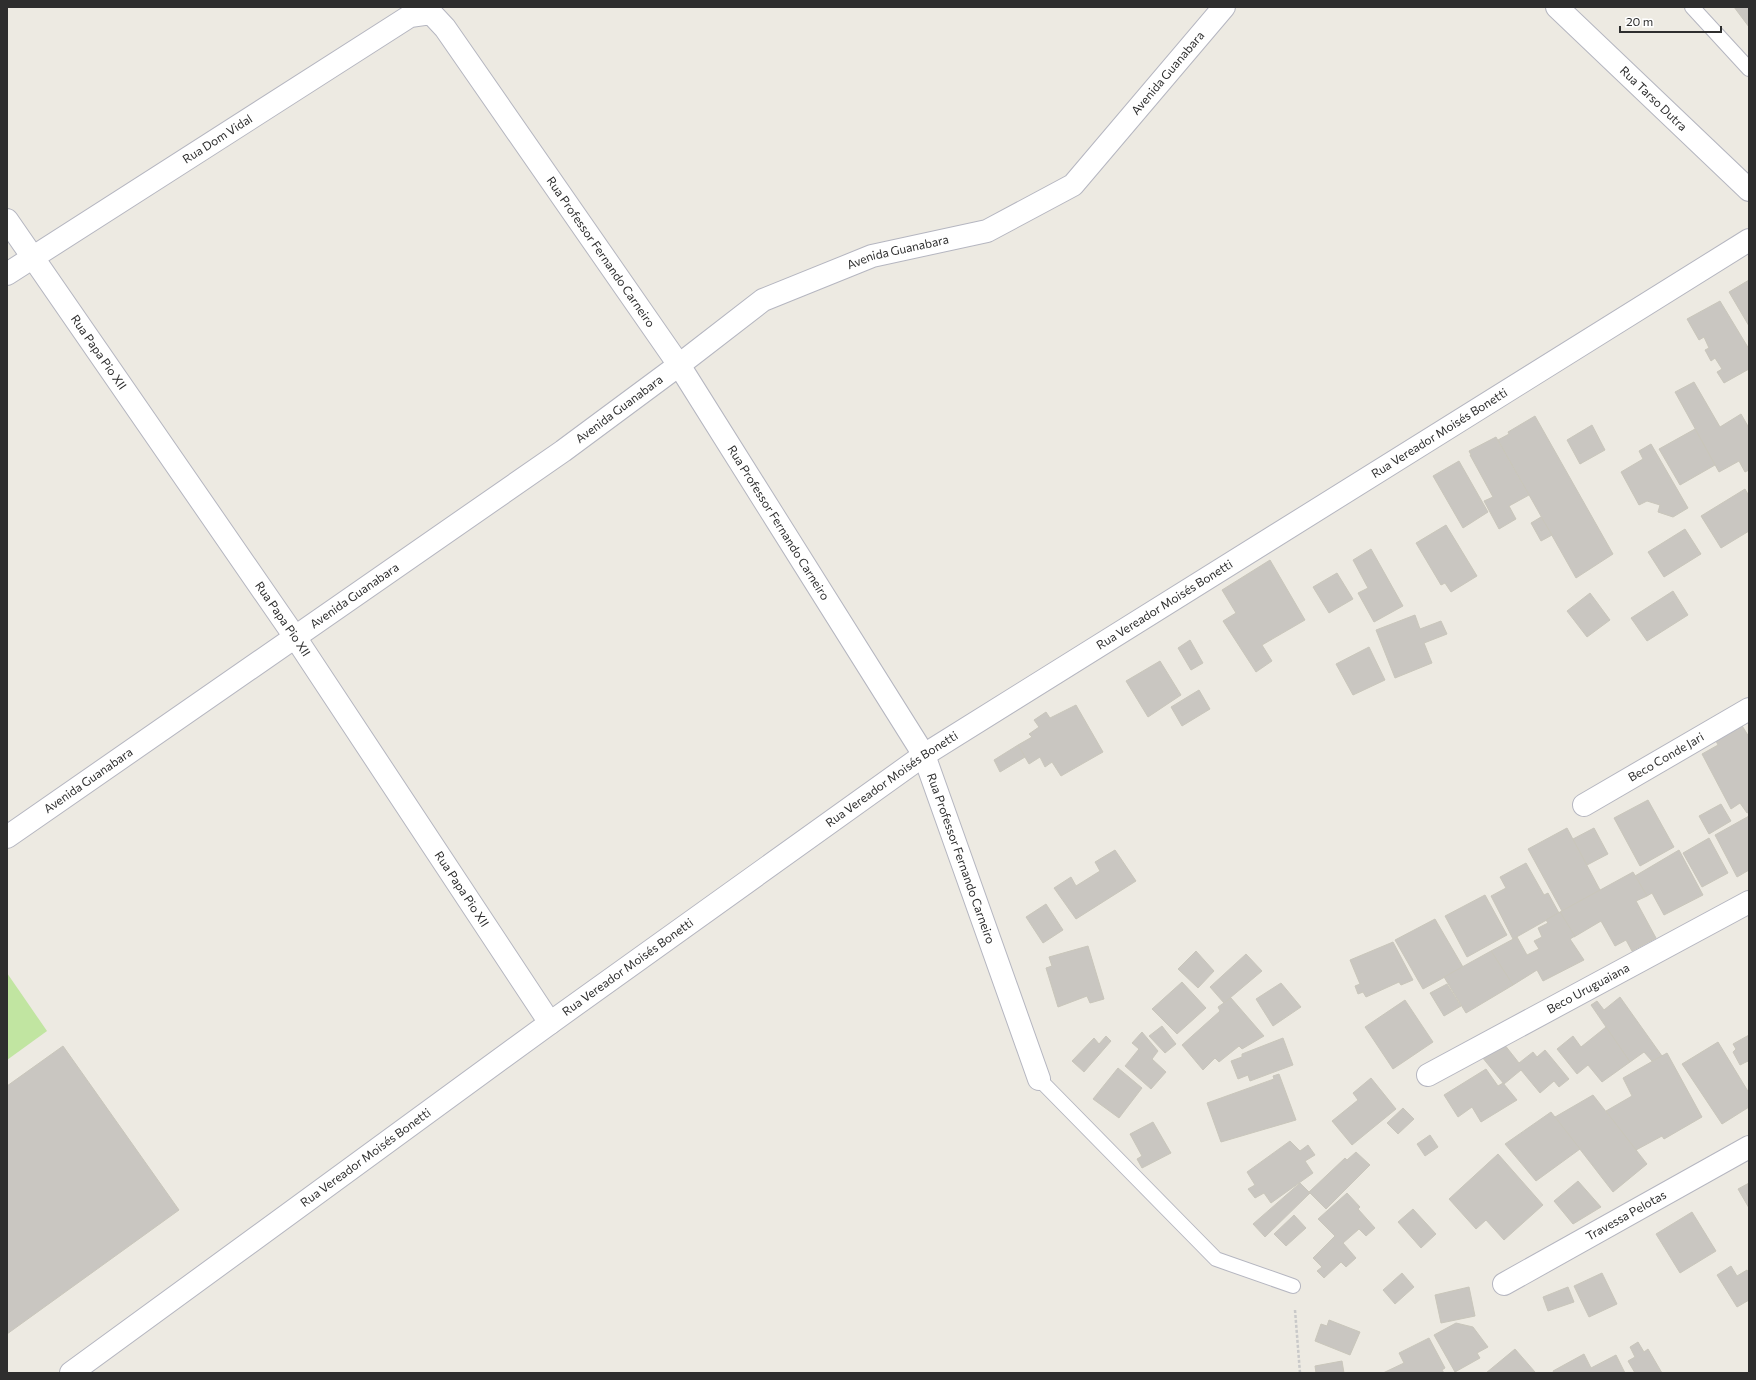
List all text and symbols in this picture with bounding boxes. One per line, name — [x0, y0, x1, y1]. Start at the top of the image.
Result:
scale bar — [1620, 8, 1721, 34]
text: 20 m — [1626, 14, 1653, 28]
street label: Avenida Guanabara — [1128, 28, 1206, 117]
street label: Rua Tarso Dutra — [1618, 63, 1690, 133]
street label: Rua Dom Vidal — [180, 111, 254, 166]
street label: Rua Professor Fernando Carneiro — [544, 173, 659, 329]
street label: Avenida Guanabara — [844, 232, 950, 271]
street label: Rua Papa Pio XII — [69, 312, 130, 392]
street label: Avenida Guanabara — [572, 372, 665, 445]
street label: Rua Vereador Moisés Bonetti — [1368, 385, 1510, 480]
street label: Rua Professor Fernando Carneiro — [725, 442, 833, 602]
street label: Rua Vereador Moisés Bonetti — [1093, 556, 1235, 652]
street label: Avenida Guanabara — [307, 559, 401, 631]
street label: Rua Papa Pio XII — [253, 578, 314, 659]
street label: Rua Vereador Moisés Bonetti — [822, 728, 960, 829]
street label: Beco Conde Jari — [1625, 729, 1706, 784]
street label: Avenida Guanabara — [41, 744, 135, 815]
street label: Rua Professor Fernando Carneiro — [925, 771, 998, 945]
street label: Rua Papa Pio XII — [432, 848, 492, 929]
street label: Rua Vereador Moisés Bonetti — [559, 915, 695, 1018]
street label: Beco Uruguaiana — [1544, 960, 1631, 1016]
street label: Rua Vereador Moisés Bonetti — [297, 1105, 433, 1209]
street label: Travessa Pelotas — [1583, 1187, 1668, 1243]

